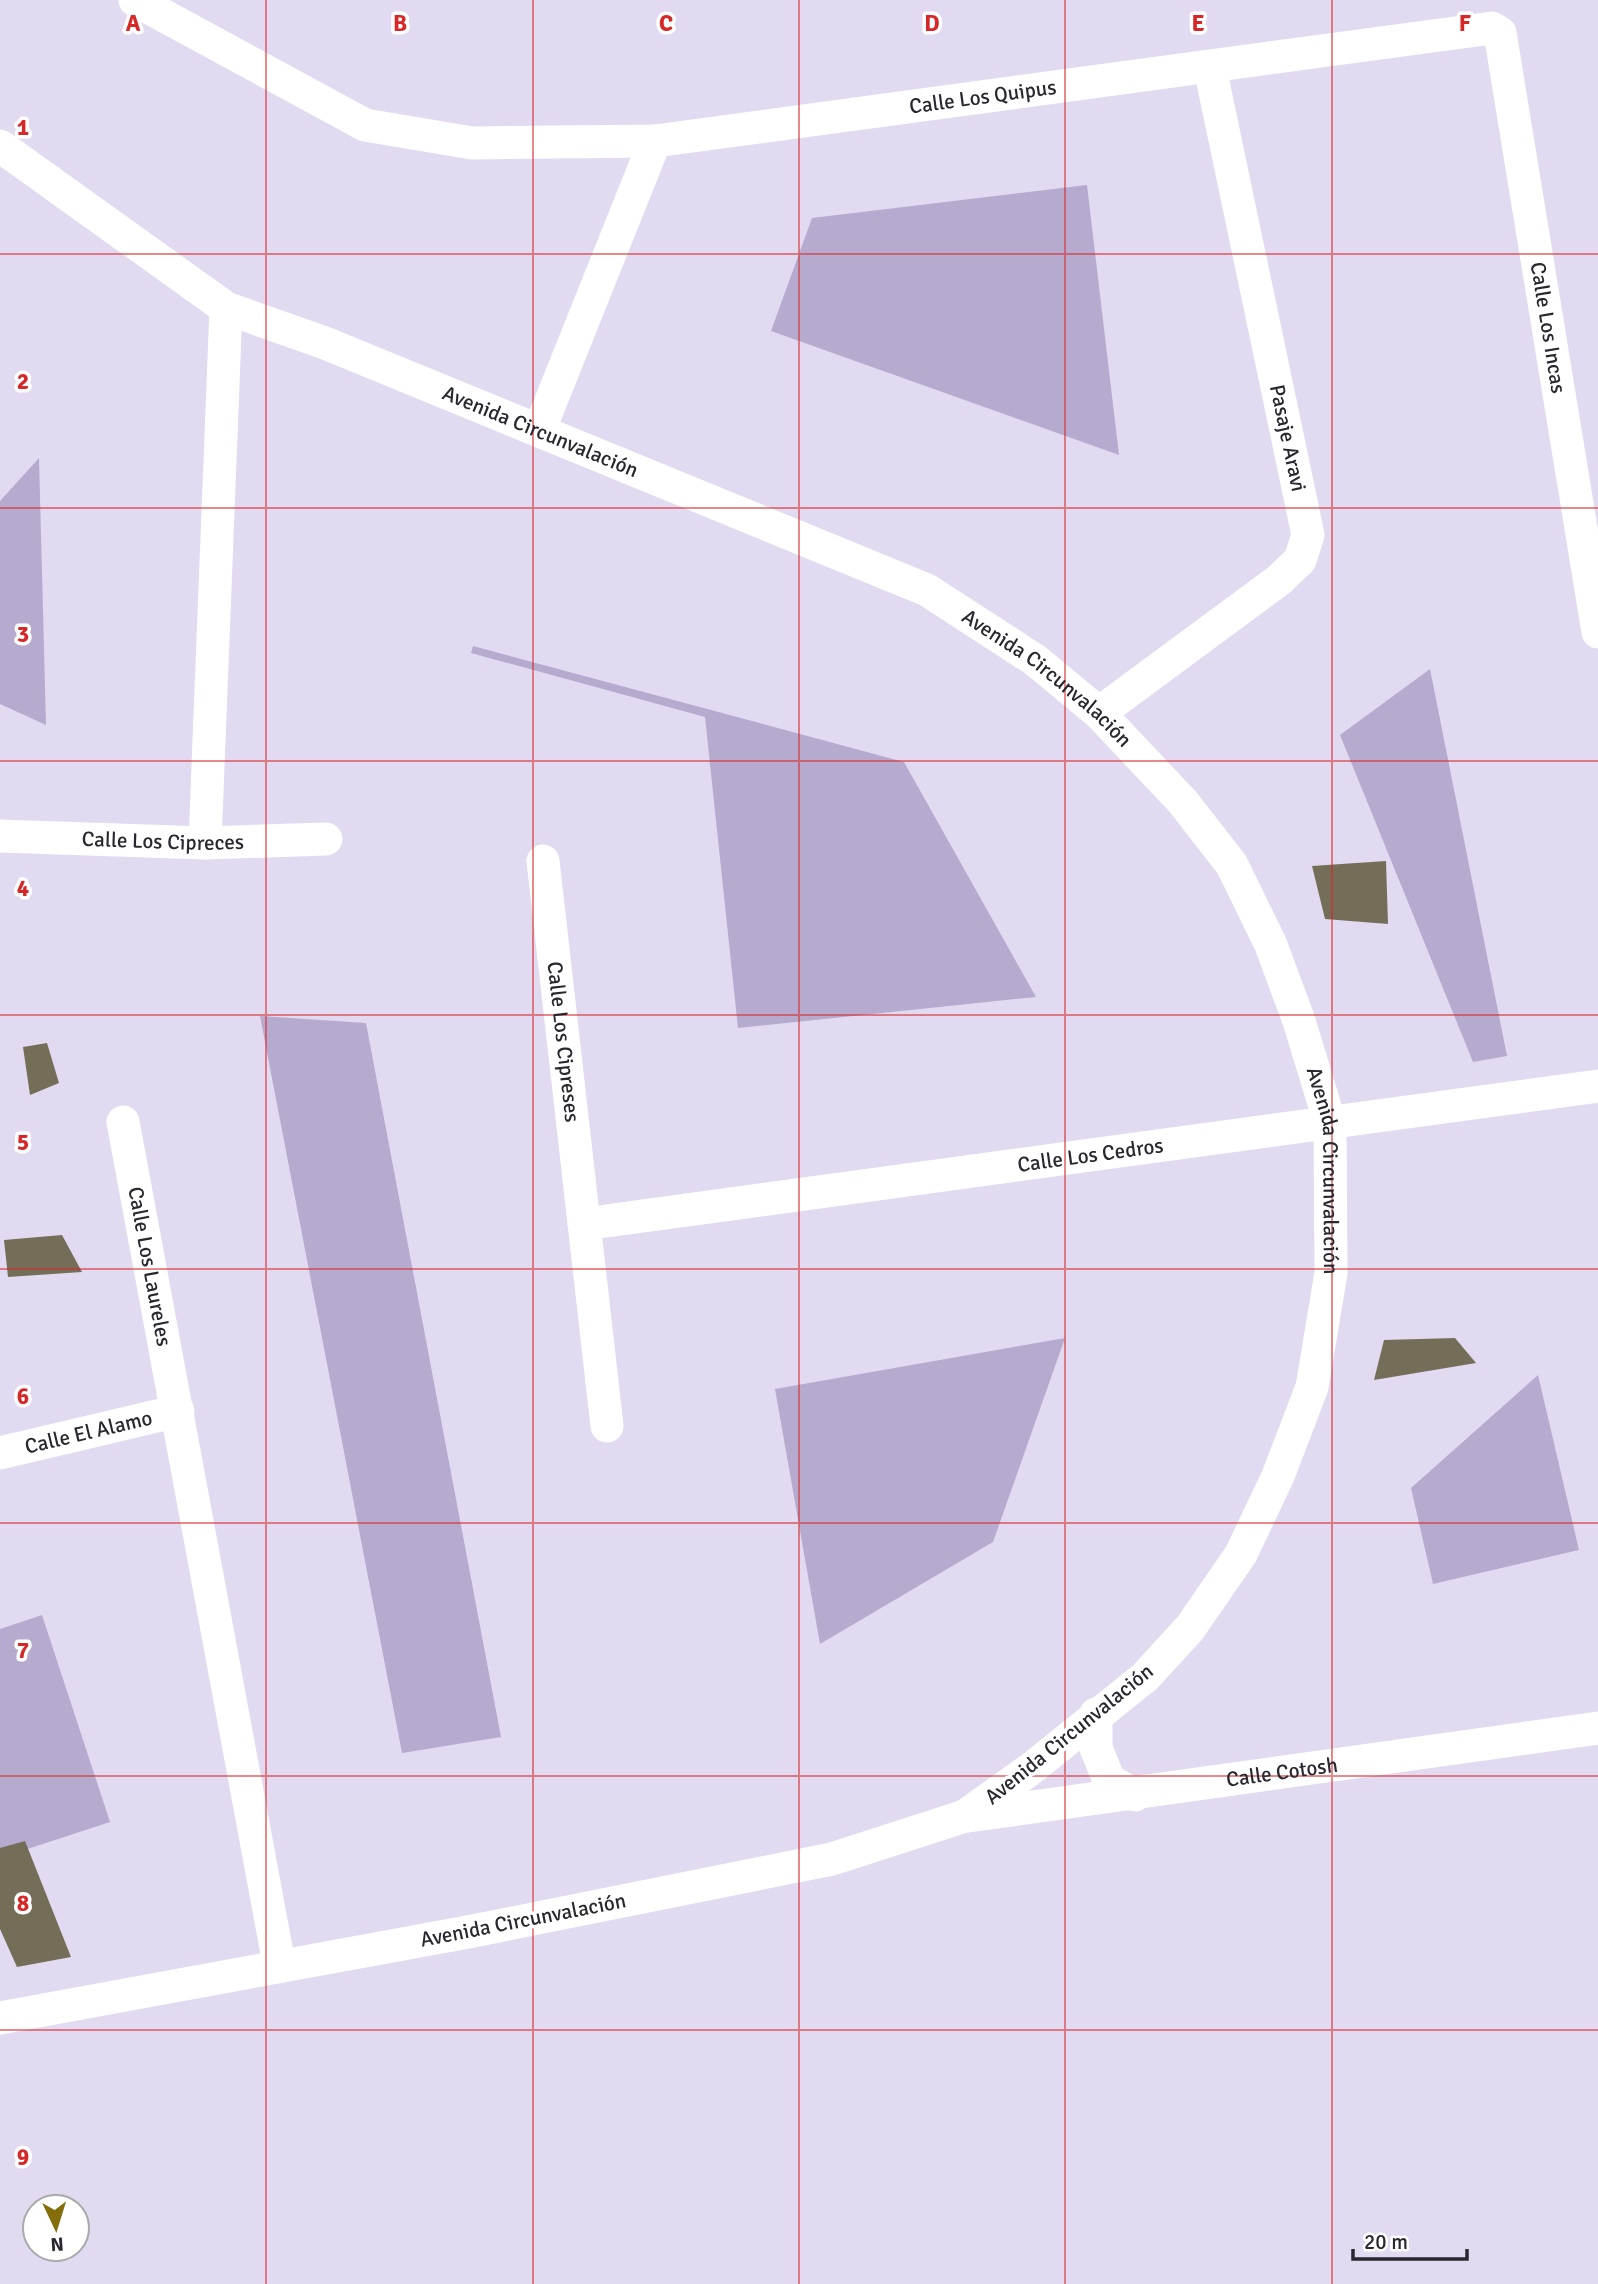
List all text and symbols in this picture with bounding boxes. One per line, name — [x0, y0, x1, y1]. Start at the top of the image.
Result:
text: A — [126, 9, 141, 38]
text: B — [393, 9, 407, 38]
text: C — [659, 9, 673, 38]
text: D — [924, 9, 940, 38]
text: E — [1191, 9, 1205, 38]
text: F — [1459, 9, 1471, 38]
street label: Calle Los Quipus — [908, 74, 1058, 120]
text: 1 — [17, 113, 29, 142]
street label: Calle Los Incas — [1525, 260, 1572, 395]
text: 2 — [17, 367, 29, 396]
street label: Avenida Circunvalación — [439, 380, 642, 483]
street label: Pasaje Aravi — [1264, 382, 1312, 494]
street label: Avenida Circunvalación — [957, 603, 1137, 753]
text: 3 — [17, 620, 29, 649]
street label: Calle Los Cipreces — [81, 826, 244, 856]
text: 4 — [17, 874, 29, 903]
street label: Calle Los Cipreses — [541, 960, 586, 1124]
street label: Avenida Circunvalación — [1301, 1064, 1344, 1274]
text: 5 — [17, 1128, 29, 1157]
street label: Calle Los Cedros — [1016, 1132, 1165, 1178]
street label: Calle Los Laureles — [122, 1185, 177, 1348]
text: 6 — [17, 1382, 29, 1411]
street label: Calle El Alamo — [22, 1405, 155, 1460]
text: 7 — [17, 1636, 29, 1665]
street label: Avenida Circunvalación — [980, 1658, 1158, 1810]
street label: Calle Cotosh — [1225, 1752, 1339, 1793]
street label: Avenida Circunvalación — [418, 1887, 628, 1953]
text: 8 — [17, 1889, 29, 1918]
text: 9 — [17, 2143, 29, 2172]
north arrow — [21, 2193, 91, 2263]
scale bar — [1353, 2218, 1467, 2262]
text: 20 m — [1364, 2229, 1408, 2255]
text: N — [50, 2232, 65, 2256]

